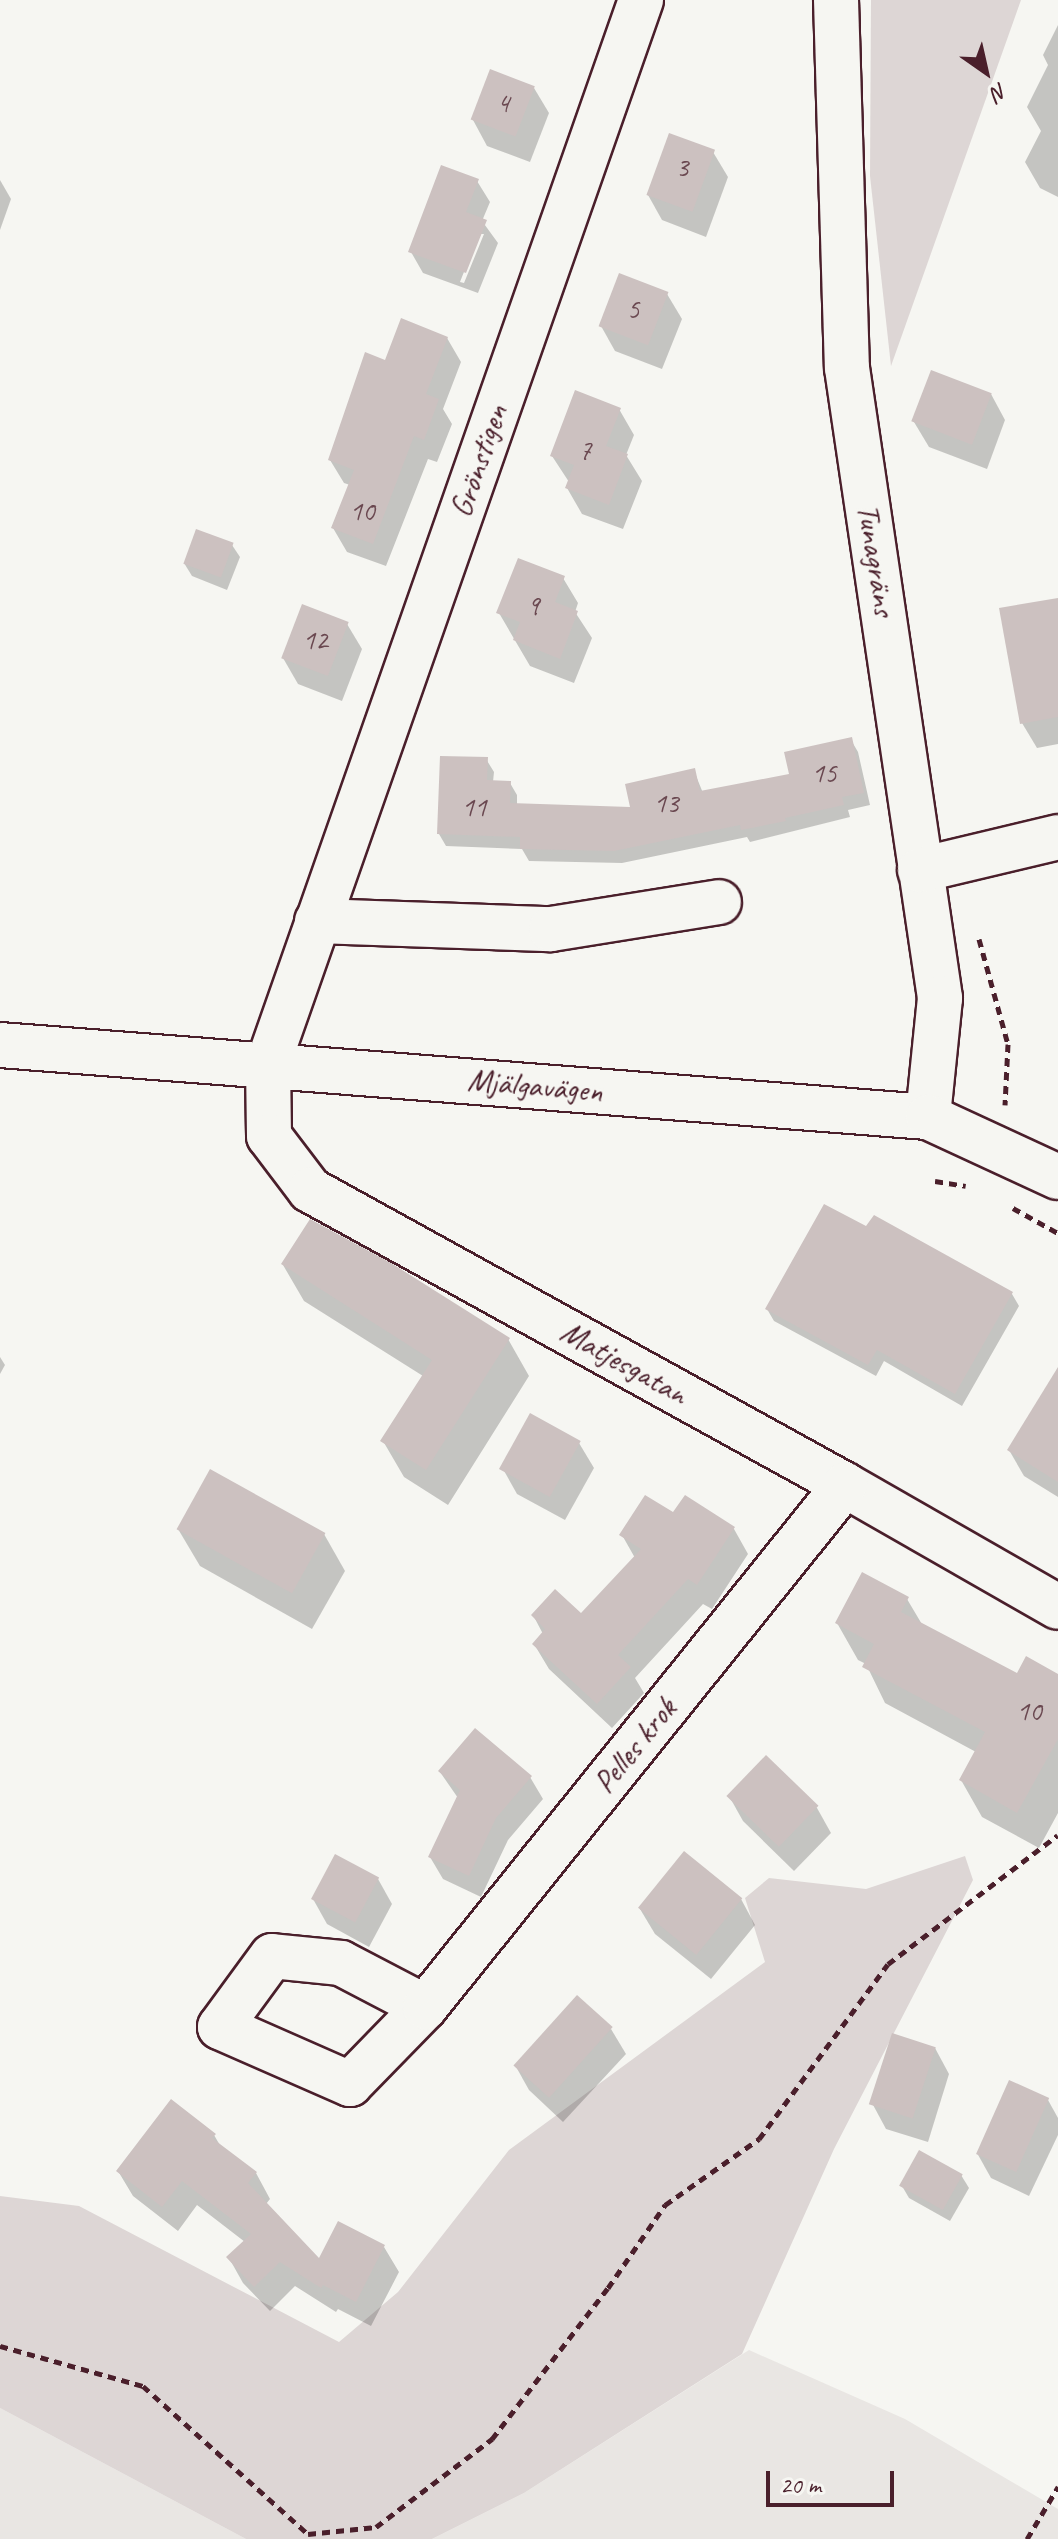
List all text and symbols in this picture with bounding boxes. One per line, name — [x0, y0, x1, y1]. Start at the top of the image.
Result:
north arrow — [946, 32, 1026, 112]
text: N — [986, 76, 1013, 107]
house number: 4 — [497, 86, 509, 120]
house number: 3 — [676, 150, 688, 184]
house number: 5 — [627, 292, 639, 326]
street label: Grönstigen — [442, 400, 516, 522]
house number: 7 — [579, 433, 591, 467]
house number: 10 — [349, 494, 375, 528]
street label: Tunagräns — [848, 501, 904, 619]
house number: 9 — [527, 589, 539, 623]
house number: 12 — [302, 623, 328, 657]
house number: 15 — [811, 756, 837, 790]
house number: 13 — [653, 786, 679, 820]
house number: 11 — [461, 790, 487, 824]
street label: Mjälgavägen — [466, 1061, 604, 1111]
street label: Matjesgatan — [554, 1313, 694, 1413]
street label: Pelles krok — [585, 1691, 685, 1801]
house number: 10 — [1016, 1694, 1042, 1728]
scale bar — [770, 2455, 898, 2505]
text: 20 m — [780, 2470, 821, 2500]

